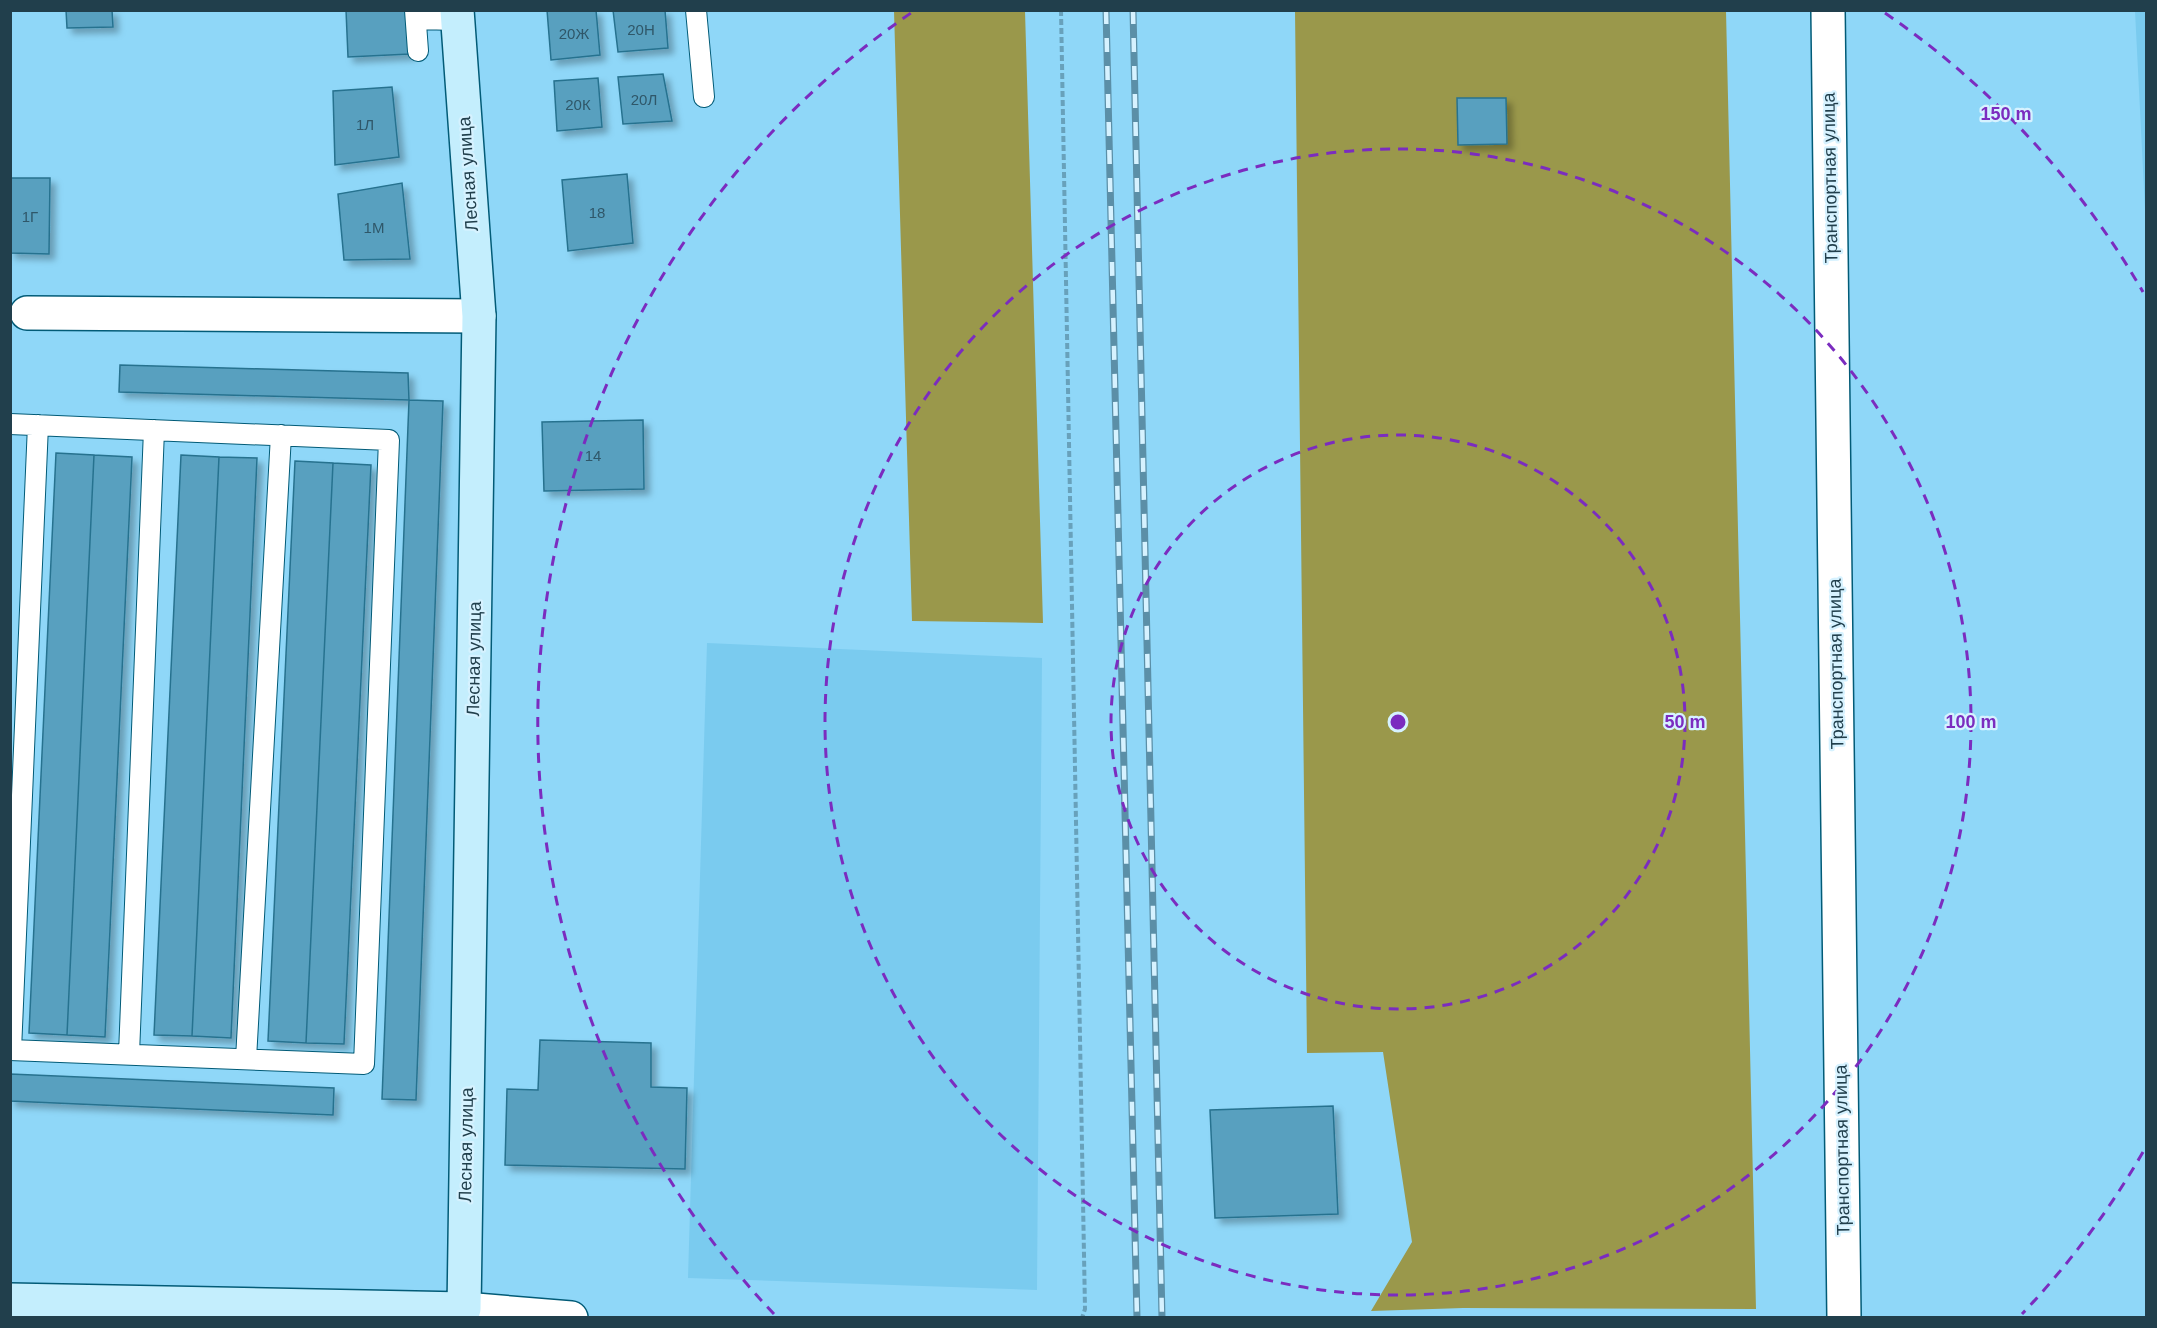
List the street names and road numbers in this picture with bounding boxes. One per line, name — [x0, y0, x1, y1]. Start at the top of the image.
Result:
street label: Транспортная улица — [1818, 91, 1841, 264]
street label: Лесная улица — [454, 115, 482, 232]
street label: Транспортная улица — [1824, 577, 1847, 750]
street label: Лесная улица — [463, 600, 485, 717]
street label: Транспортная улица — [1830, 1063, 1853, 1236]
street label: Лесная улица — [455, 1086, 477, 1203]

